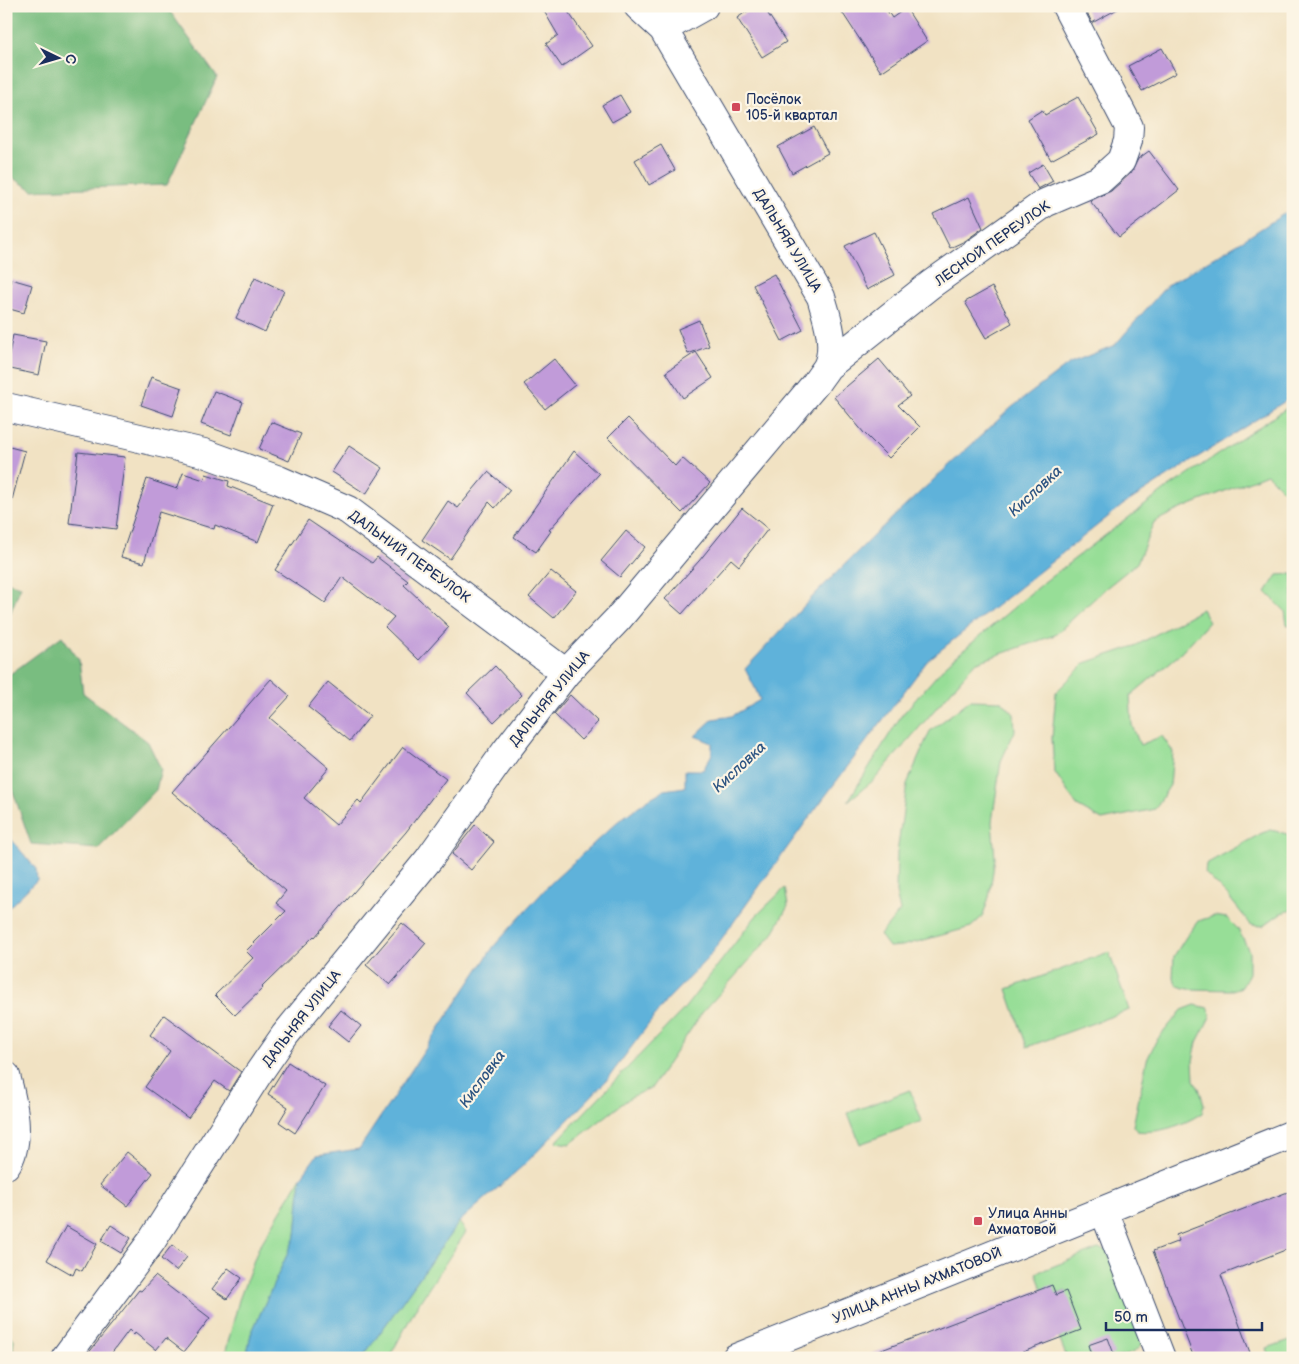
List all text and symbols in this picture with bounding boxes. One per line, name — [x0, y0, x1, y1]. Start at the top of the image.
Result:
north arrow — [32, 32, 82, 82]
text: С — [62, 53, 79, 65]
place label: Посёлок 105-й квартал — [746, 91, 838, 124]
marker: Посёлок 105-й квартал — [730, 101, 742, 113]
street label: ДАЛЬНЯЯ УЛИЦА — [750, 185, 825, 296]
street label: ЛЕСНОЙ ПЕРЕУЛОК — [931, 197, 1054, 290]
water label: Кисловка — [1005, 462, 1066, 521]
street label: ДАЛЬНИЙ ПЕРЕУЛОК — [346, 507, 475, 607]
street label: ДАЛЬНЯЯ УЛИЦА — [506, 647, 593, 750]
water label: Кисловка — [709, 738, 770, 797]
street label: ДАЛЬНЯЯ УЛИЦА — [258, 966, 345, 1070]
water label: Кисловка — [455, 1047, 510, 1112]
place label: Улица Анны Ахматовой — [987, 1205, 1068, 1238]
marker: Улица Анны Ахматовой — [972, 1215, 984, 1227]
street label: УЛИЦА АННЫ АХМАТОВОЙ — [830, 1244, 1004, 1327]
scale bar — [1106, 1299, 1263, 1331]
text: 50 m — [1114, 1308, 1148, 1327]

